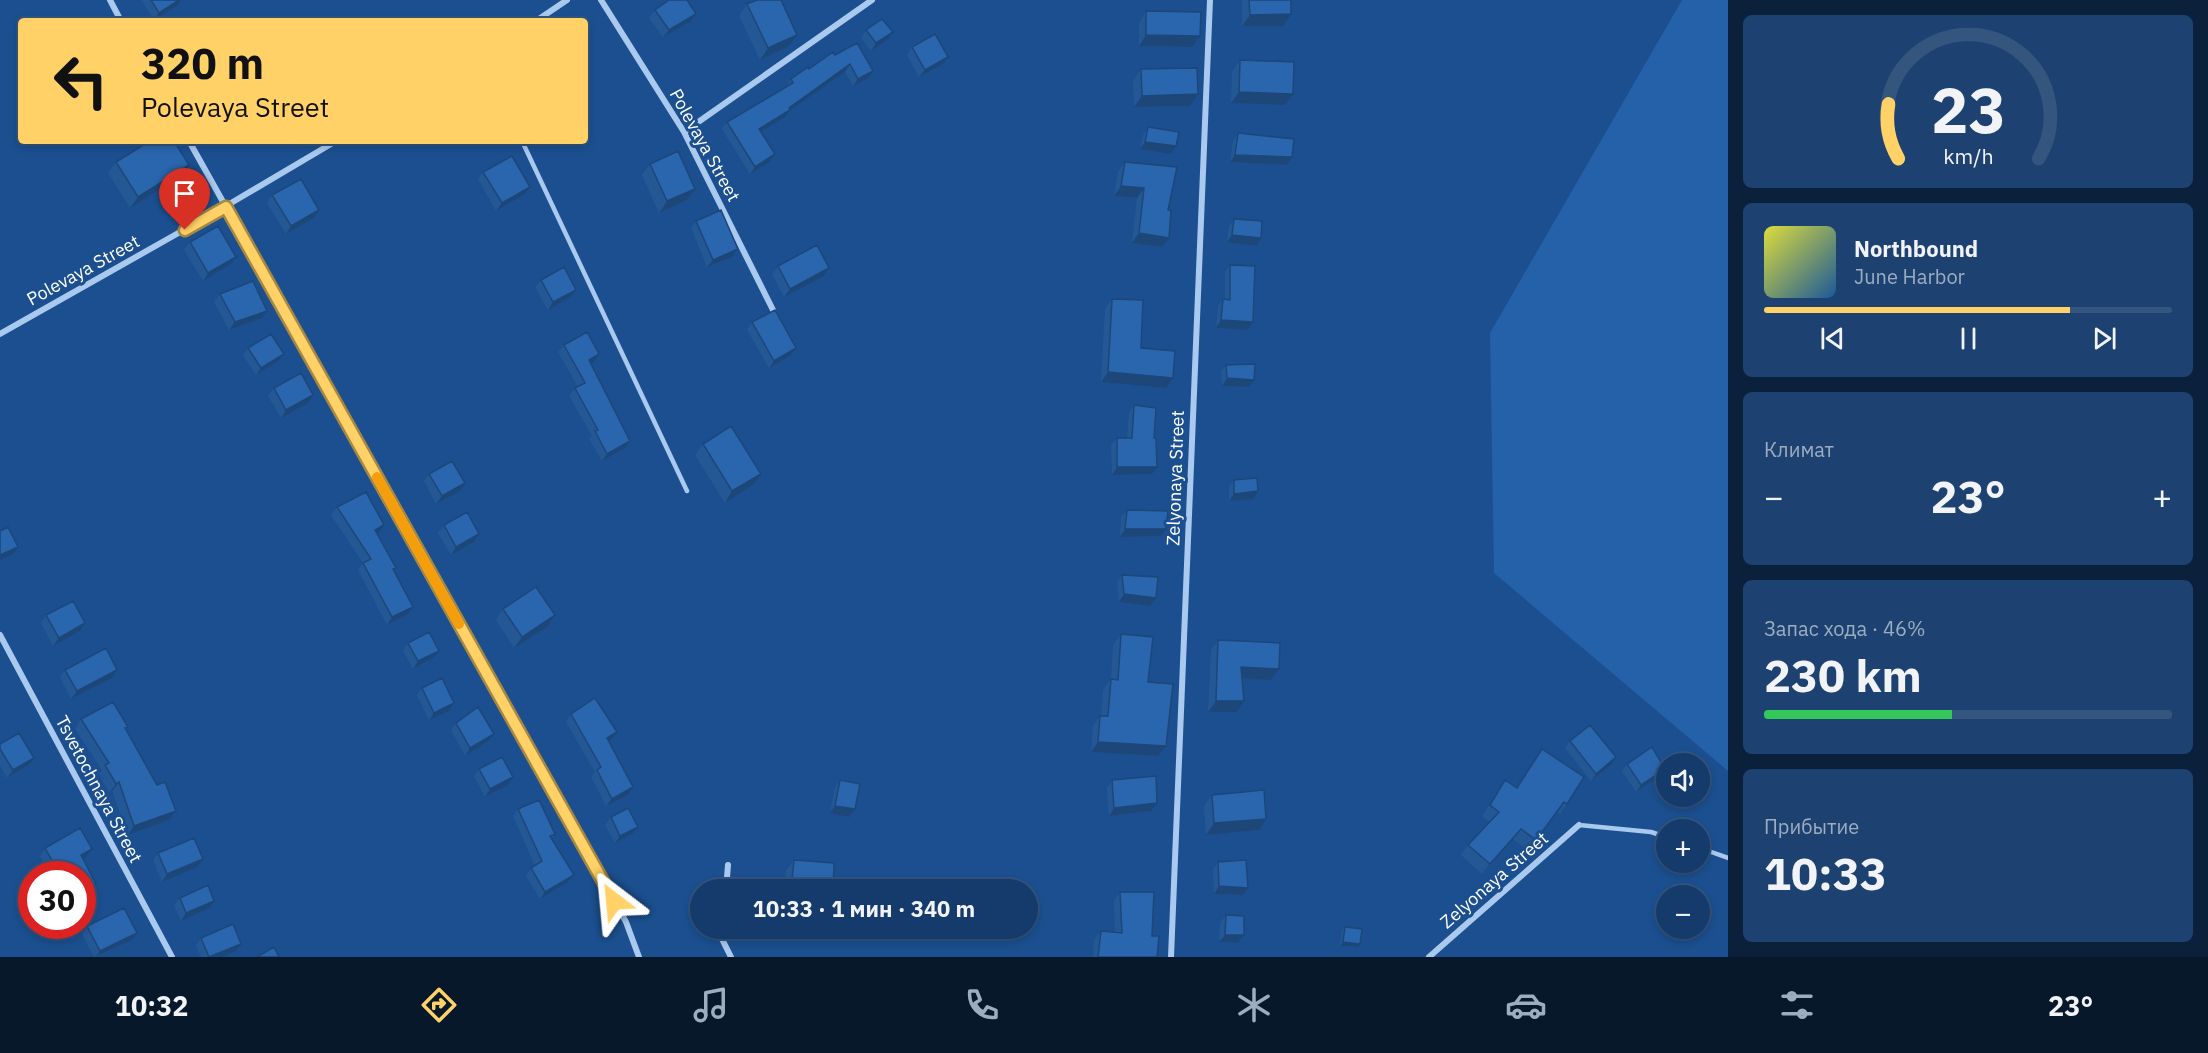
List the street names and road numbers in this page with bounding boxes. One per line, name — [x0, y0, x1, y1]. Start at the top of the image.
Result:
street label: Polevaya Street — [665, 85, 745, 205]
street label: Polevaya Street — [23, 230, 143, 310]
street label: Zelyonaya Street — [1161, 410, 1189, 546]
street label: Tsvetochnaya Street — [50, 711, 148, 867]
street label: Zelyonaya Street — [1435, 827, 1553, 933]

